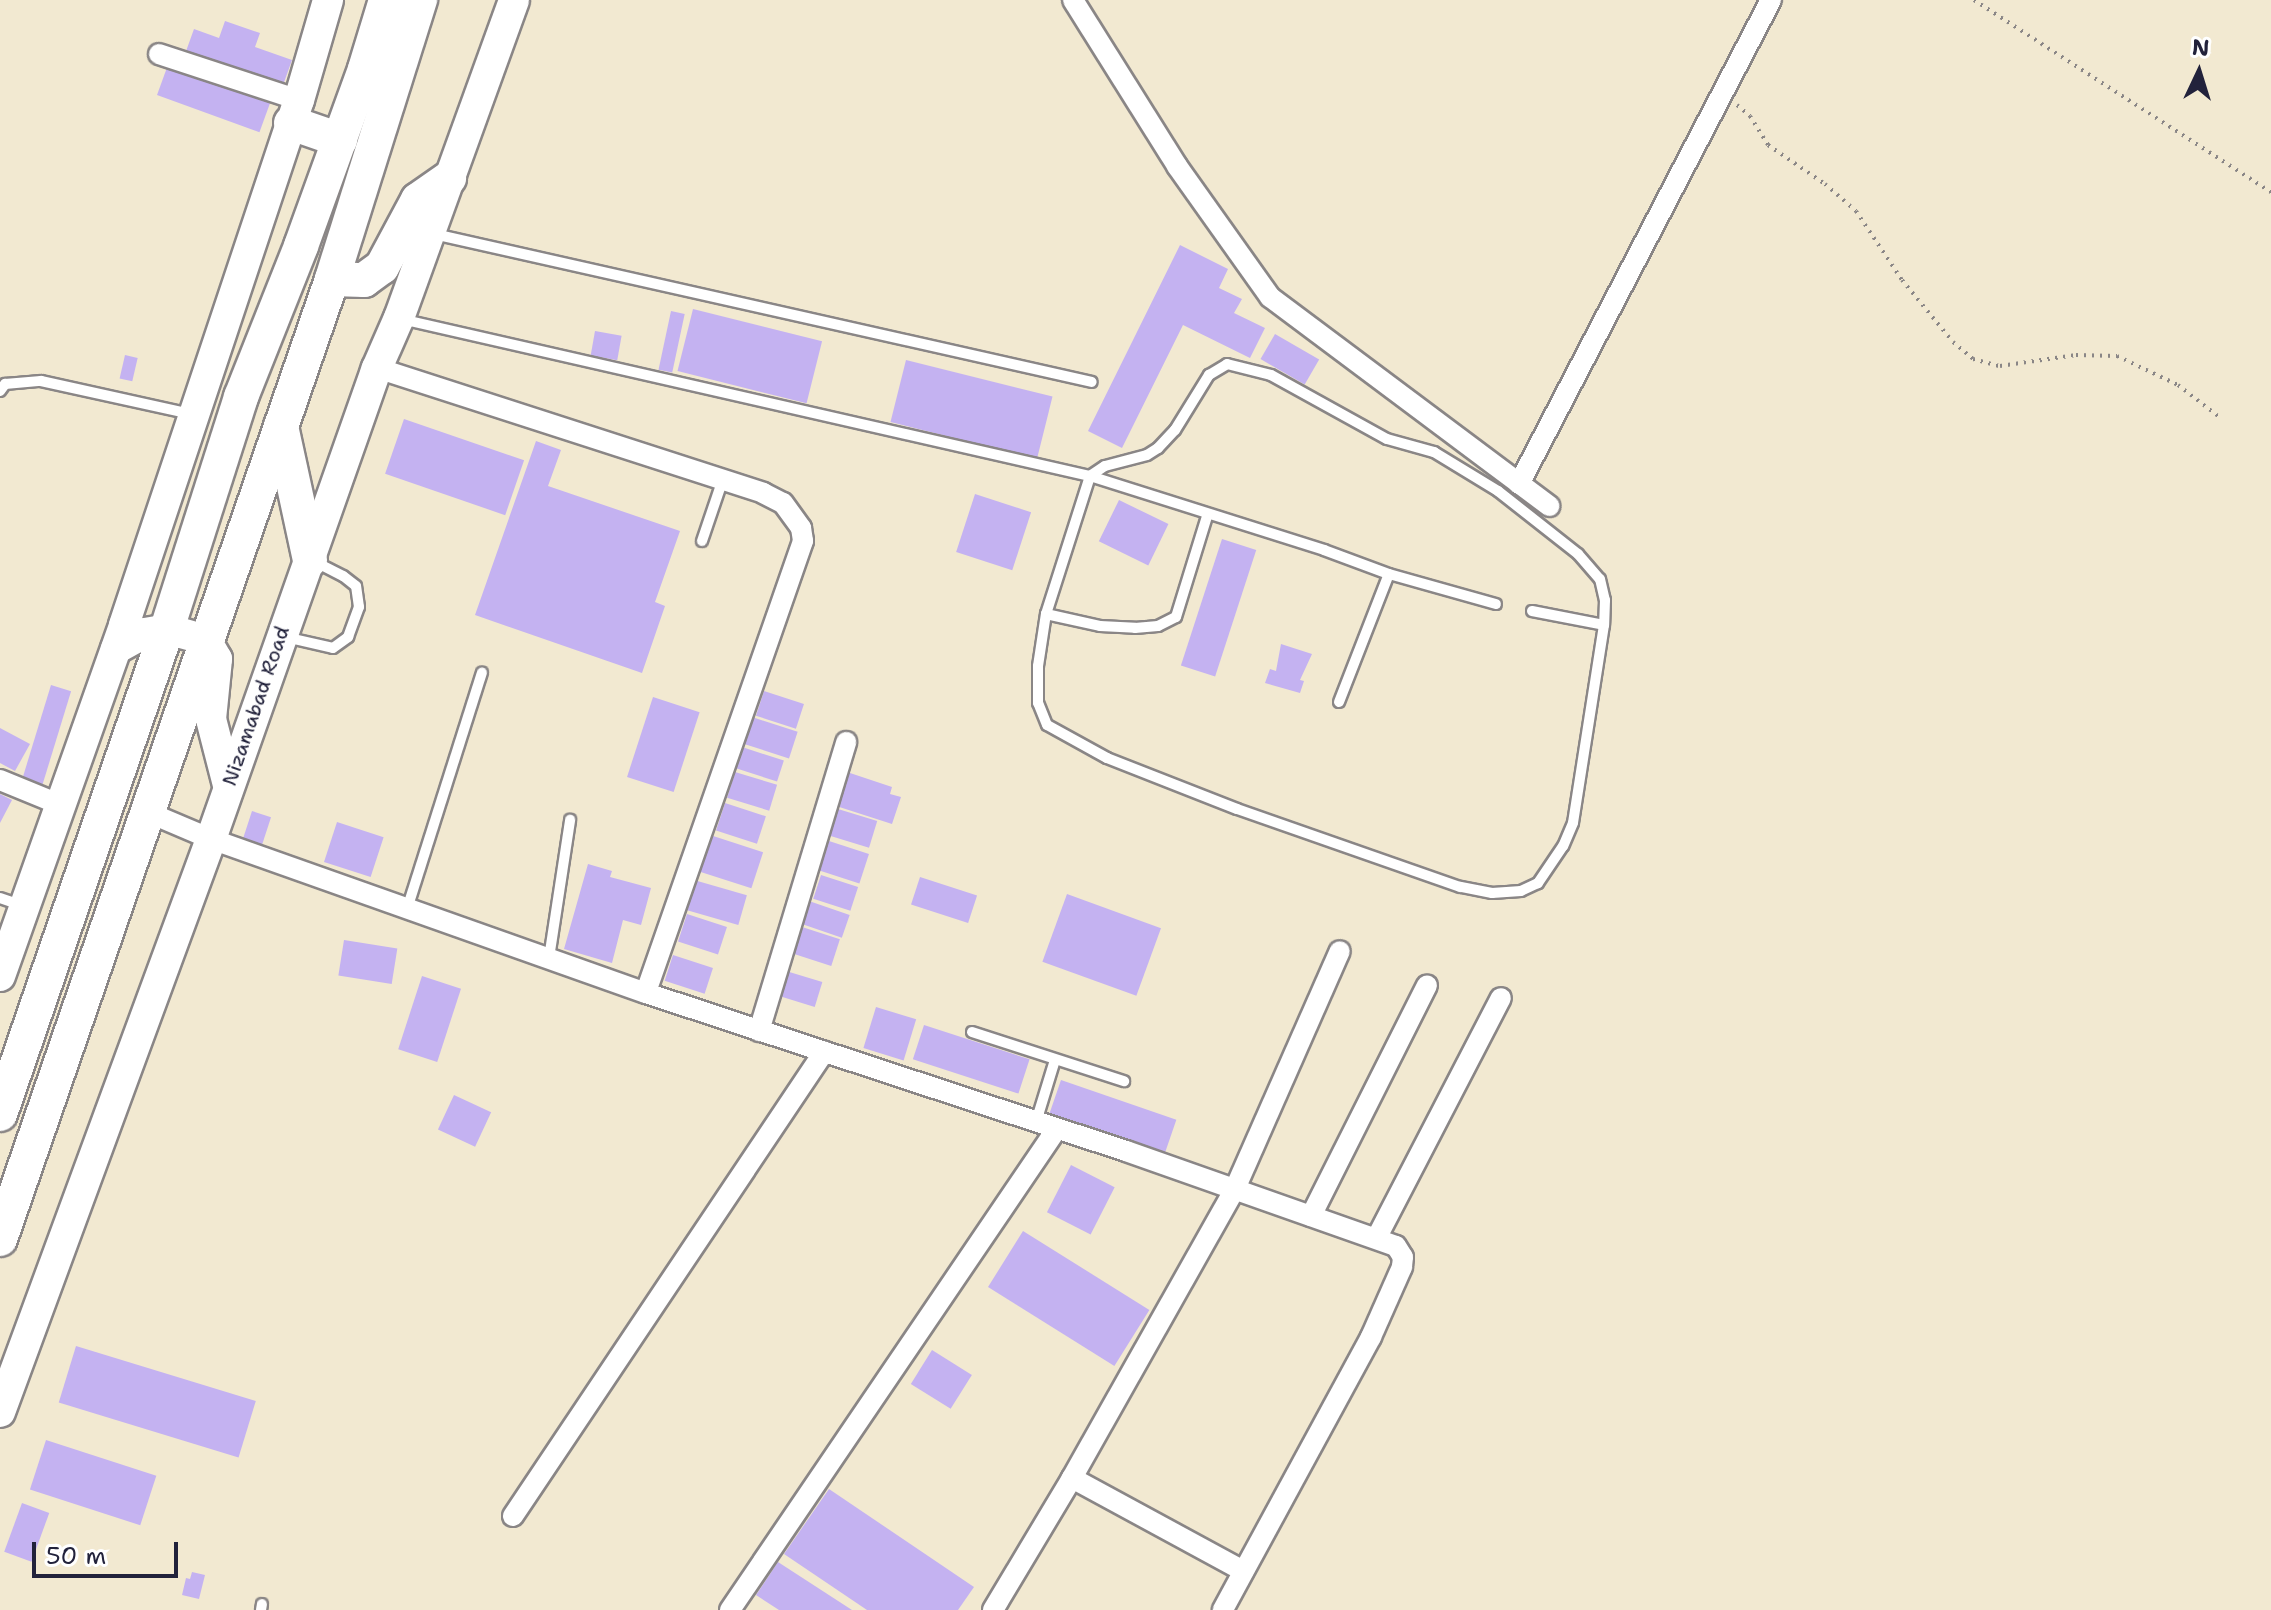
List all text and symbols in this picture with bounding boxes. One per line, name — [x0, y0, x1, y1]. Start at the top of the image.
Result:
north arrow — [2159, 32, 2239, 112]
text: N — [2191, 32, 2210, 63]
street label: Nizamabad Road — [217, 623, 295, 789]
scale bar — [36, 1526, 182, 1576]
text: 50 m — [46, 1540, 106, 1572]

